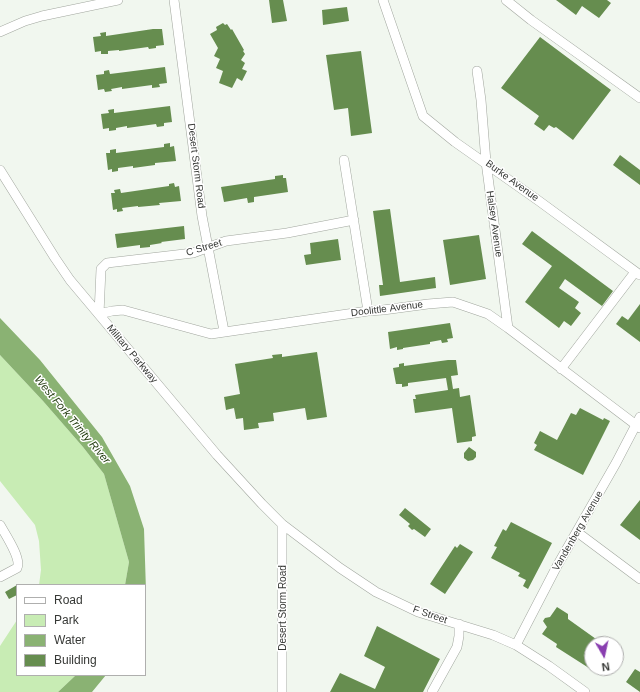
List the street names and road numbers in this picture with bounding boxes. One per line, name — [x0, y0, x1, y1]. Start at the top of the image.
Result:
street label: Desert Storm Road — [185, 123, 207, 209]
street label: Burke Avenue — [483, 158, 541, 204]
street label: Halsey Avenue — [483, 190, 505, 258]
street label: C Street — [185, 237, 223, 259]
street label: Doolittle Avenue — [350, 299, 424, 319]
street label: Military Parkway — [104, 322, 160, 386]
street label: Vandenberg Avenue — [550, 489, 606, 573]
street label: Desert Storm Road — [277, 565, 289, 651]
street label: F Street — [411, 604, 449, 626]

